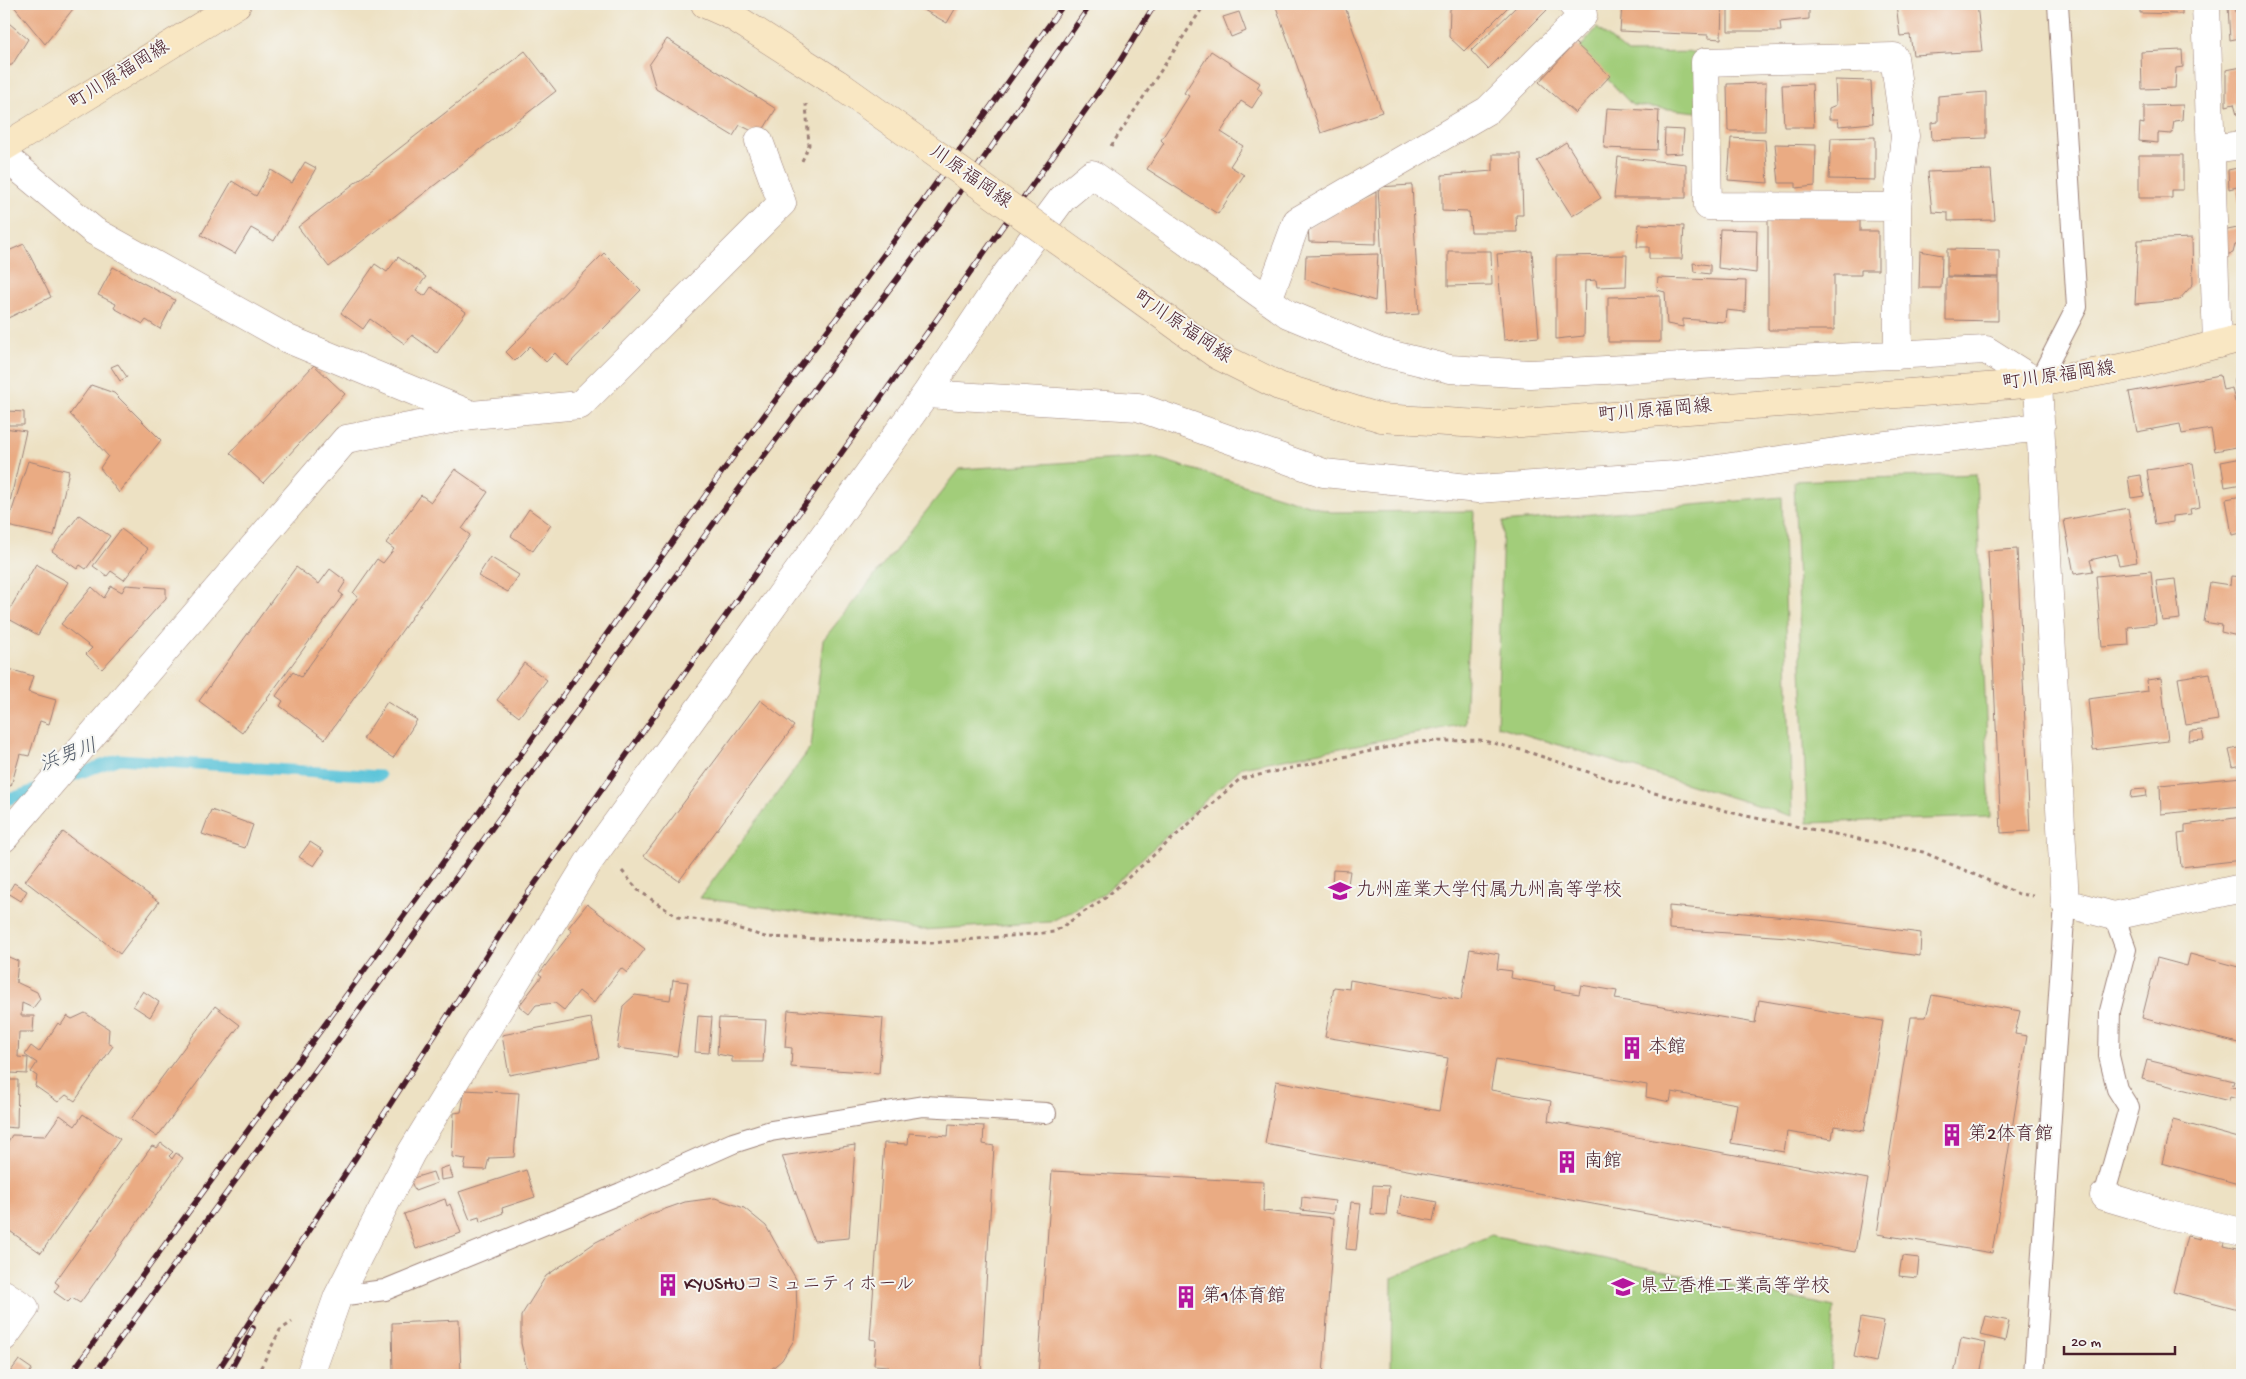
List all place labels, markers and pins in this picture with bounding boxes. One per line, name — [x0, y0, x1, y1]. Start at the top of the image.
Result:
school or university icon: 九州産業大学付属九州高等学校 — [1327, 878, 1353, 904]
place label: 九州産業大学付属九州高等学校 — [1356, 879, 1622, 903]
building icon: 本館 — [1619, 1035, 1645, 1061]
place label: 本館 — [1648, 1036, 1686, 1060]
building icon: 第2体育館 — [1939, 1122, 1965, 1148]
place label: 第2体育館 — [1968, 1123, 2053, 1147]
building icon: 南館 — [1554, 1149, 1580, 1175]
place label: 南館 — [1584, 1150, 1622, 1174]
building icon: KYUSHUコミュニティホール — [655, 1272, 681, 1298]
place label: KYUSHUコミュニティホール — [684, 1274, 915, 1297]
school or university icon: 県立香椎工業高等学校 — [1610, 1274, 1636, 1300]
place label: 県立香椎工業高等学校 — [1640, 1275, 1830, 1299]
building icon: 第1体育館 — [1173, 1284, 1199, 1310]
place label: 第1体育館 — [1202, 1285, 1286, 1309]

